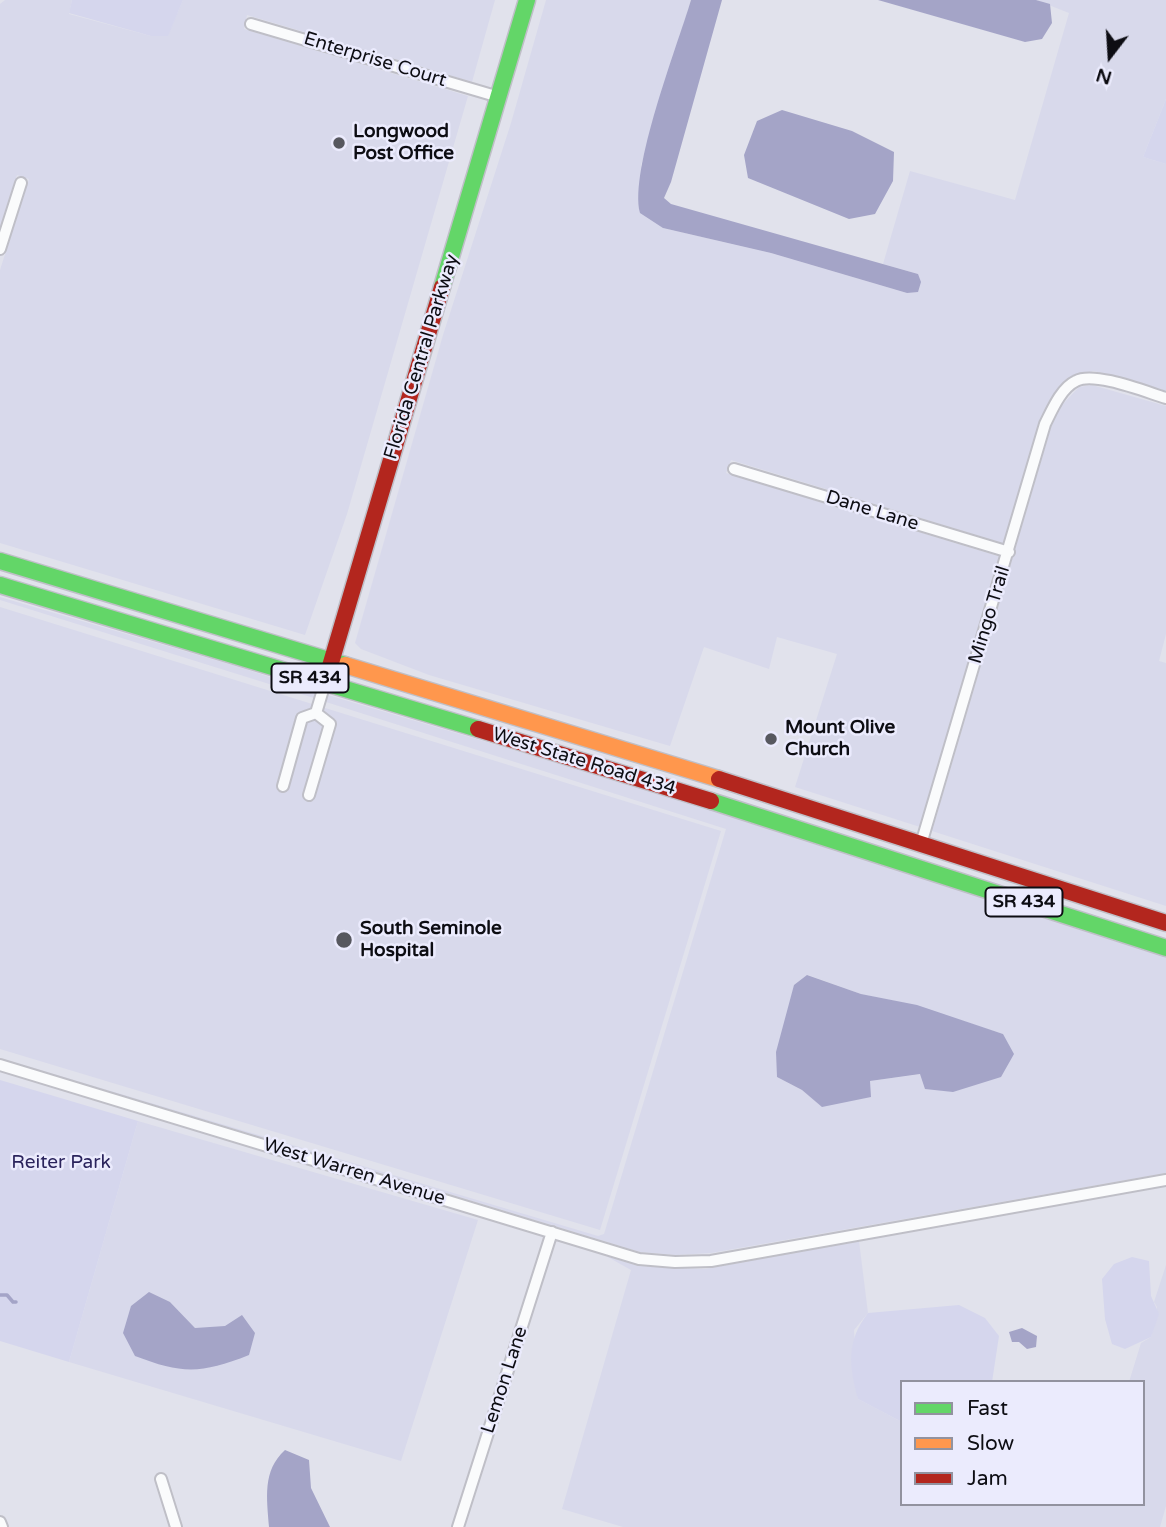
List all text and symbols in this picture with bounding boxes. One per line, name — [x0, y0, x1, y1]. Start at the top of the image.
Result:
north arrow — [1075, 21, 1145, 91]
street label: Enterprise Court — [301, 27, 449, 93]
text: N — [1093, 63, 1114, 89]
place label: Longwood Post Office — [353, 121, 454, 165]
marker: Longwood Post Office — [331, 135, 347, 151]
street label: Florida Central Parkway — [380, 252, 464, 462]
street label: Dane Lane — [823, 486, 921, 536]
street label: Mingo Trail — [964, 563, 1016, 667]
road number: SR 434 — [272, 664, 348, 692]
place label: Mount Olive Church — [785, 717, 895, 761]
street label: West State Road 434 — [490, 723, 678, 801]
marker: Mount Olive Church — [763, 731, 779, 747]
road number: SR 434 — [986, 888, 1062, 917]
place label: South Seminole Hospital — [360, 918, 502, 962]
marker: South Seminole Hospital — [334, 930, 354, 950]
street label: West Warren Avenue — [260, 1133, 448, 1211]
park label: Reiter Park — [11, 1152, 111, 1174]
street label: Lemon Lane — [477, 1324, 533, 1436]
legend — [900, 1380, 1145, 1506]
text: Fast — [967, 1396, 1008, 1421]
text: Slow — [967, 1431, 1014, 1456]
text: Jam — [967, 1466, 1008, 1491]

